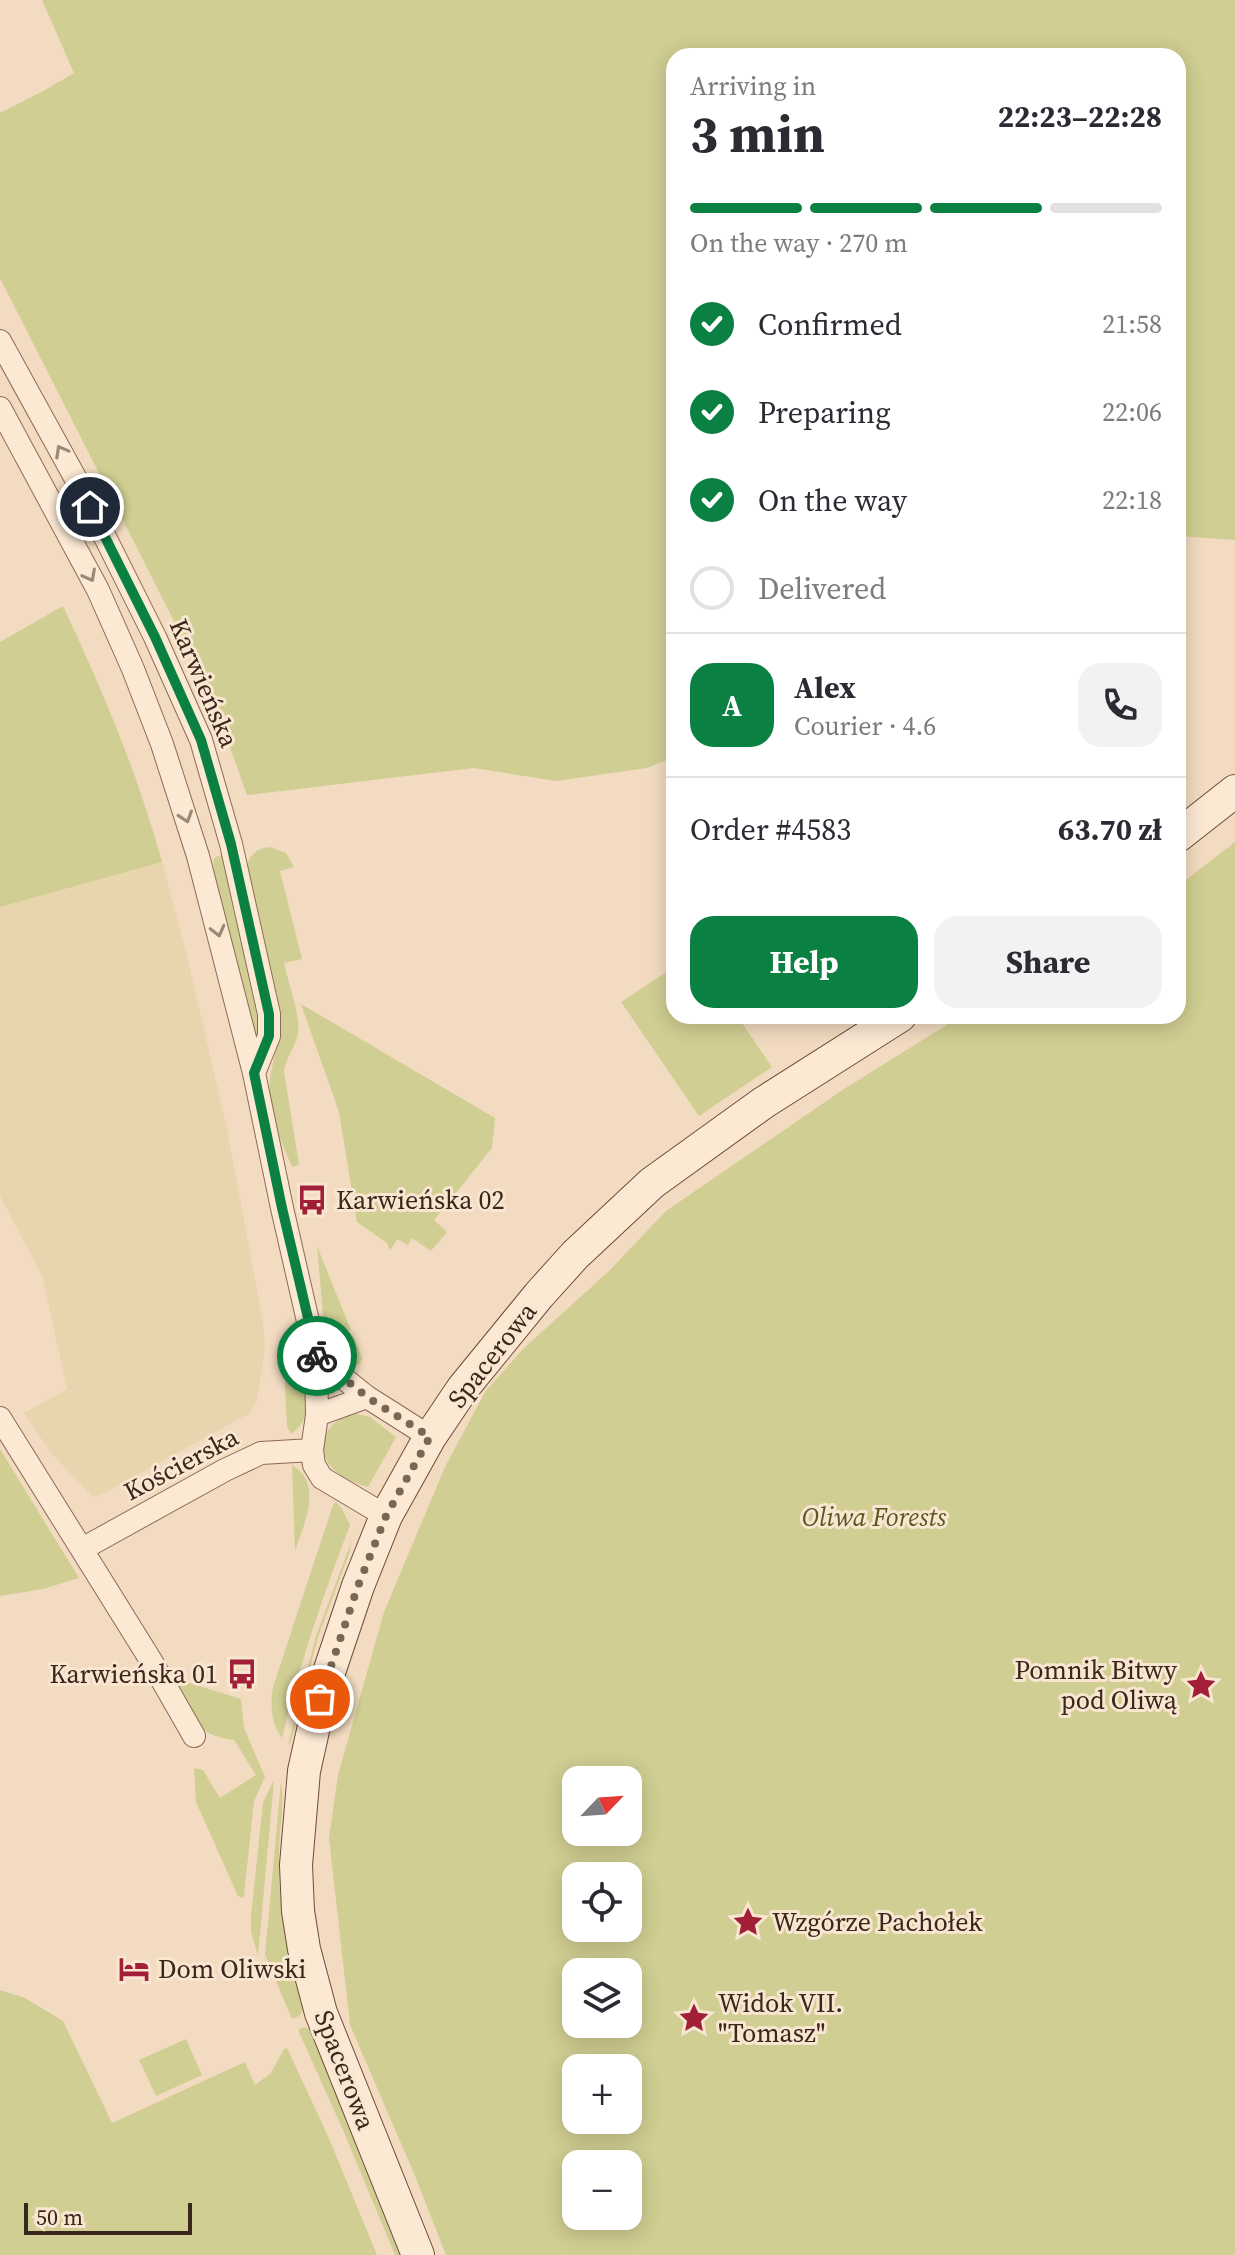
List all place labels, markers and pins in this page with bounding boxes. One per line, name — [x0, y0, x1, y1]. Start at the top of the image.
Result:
pin — [56, 473, 124, 541]
place label: Karwieńska 02 — [336, 1182, 505, 1218]
bus stop icon: Karwieńska 02 — [295, 1183, 329, 1217]
place label: Pomnik Bitwy pod Oliwą — [1014, 1652, 1178, 1718]
place label: Karwieńska 01 — [49, 1656, 218, 1692]
bus stop icon: Karwieńska 01 — [225, 1657, 259, 1691]
pin — [286, 1665, 354, 1733]
place icon: Pomnik Bitwy pod Oliwą — [1184, 1668, 1218, 1702]
place label: Wzgórze Pachołek — [772, 1904, 983, 1940]
place icon: Wzgórze Pachołek — [731, 1905, 765, 1939]
place label: Dom Oliwski — [158, 1951, 306, 1987]
hotel icon: Dom Oliwski — [117, 1952, 151, 1986]
place label: Widok VII. "Tomasz" — [718, 1985, 843, 2051]
place icon: Widok VII. "Tomasz" — [677, 2001, 711, 2035]

